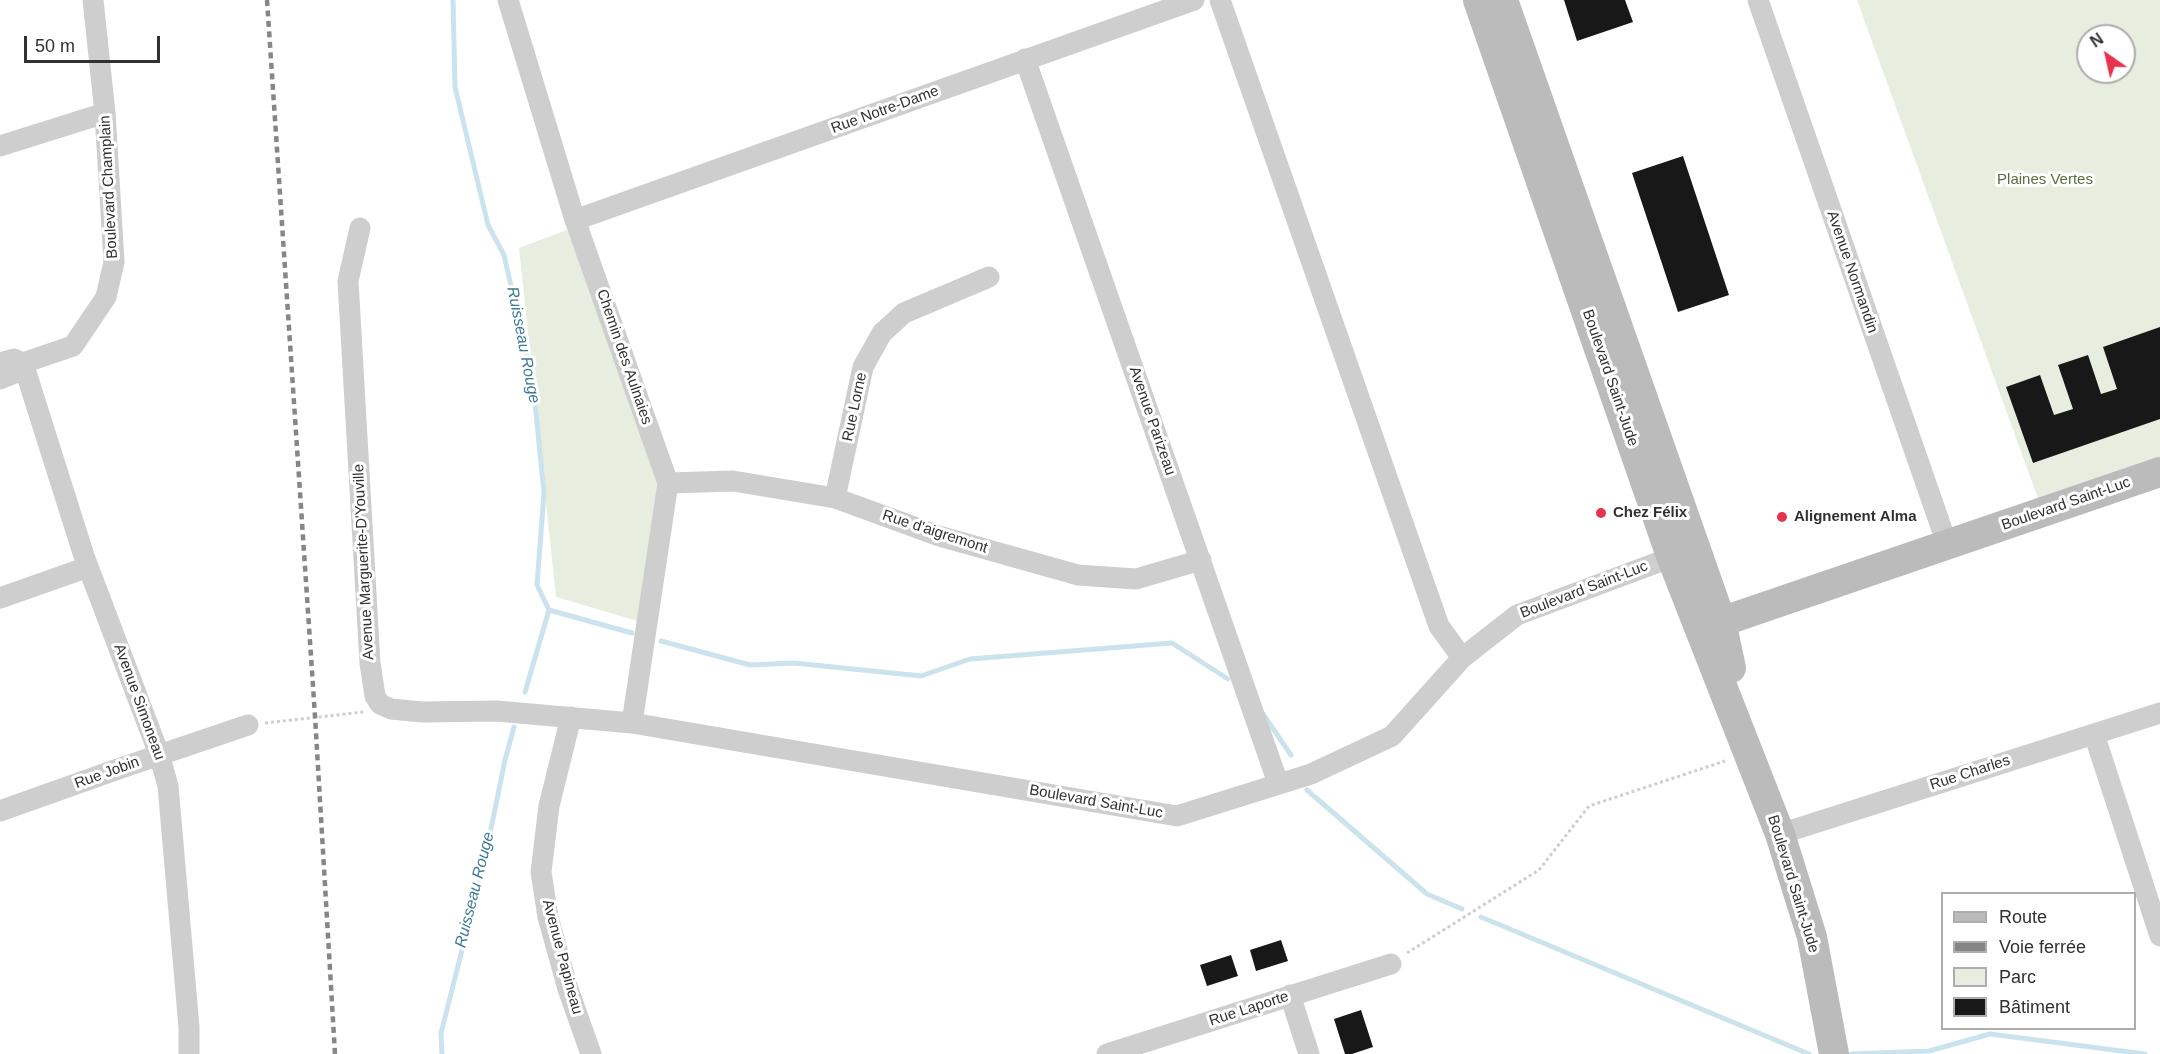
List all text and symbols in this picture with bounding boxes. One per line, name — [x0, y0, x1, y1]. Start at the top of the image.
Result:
scale bar — [27, 24, 164, 62]
north arrow — [2076, 24, 2136, 84]
text: N — [2087, 30, 2106, 51]
text: 50 m — [35, 36, 75, 56]
street label: Rue Notre-Dame — [829, 82, 941, 138]
street label: Boulevard Champlain — [96, 115, 122, 259]
park label: Plaines Vertes — [1997, 171, 2093, 189]
street label: Avenue Normandin — [1823, 208, 1881, 336]
water label: Ruisseau Rouge — [502, 285, 544, 405]
street label: Chemin des Aulnaies — [592, 287, 656, 427]
street label: Boulevard Saint-Jude — [1578, 307, 1642, 449]
street label: Avenue Parizeau — [1125, 364, 1179, 478]
street label: Rue Lorne — [839, 371, 871, 443]
street label: Avenue Marguerite-D'Youville — [350, 464, 378, 660]
street label: Boulevard Saint-Luc — [1999, 474, 2133, 534]
place label: Chez Félix — [1613, 504, 1687, 522]
marker: Chez Félix — [1594, 506, 1608, 520]
street label: Rue d'aigremont — [880, 507, 990, 557]
place label: Alignement Alma — [1794, 508, 1917, 526]
marker: Alignement Alma — [1775, 510, 1789, 524]
street label: Boulevard Saint-Luc — [1518, 557, 1650, 623]
street label: Avenue Simoneau — [110, 641, 168, 763]
street label: Rue Charles — [1928, 752, 2012, 794]
street label: Rue Jobin — [72, 753, 142, 793]
street label: Boulevard Saint-Luc — [1028, 781, 1164, 823]
street label: Boulevard Saint-Jude — [1763, 813, 1823, 955]
water label: Ruisseau Rouge — [451, 830, 499, 950]
legend — [1941, 892, 2136, 1030]
street label: Avenue Papineau — [538, 898, 586, 1016]
text: Route — [1999, 907, 2047, 927]
text: Voie ferrée — [1999, 937, 2086, 957]
text: Parc — [1999, 967, 2036, 987]
street label: Rue Laporte — [1207, 988, 1291, 1030]
text: Bâtiment — [1999, 997, 2070, 1017]

